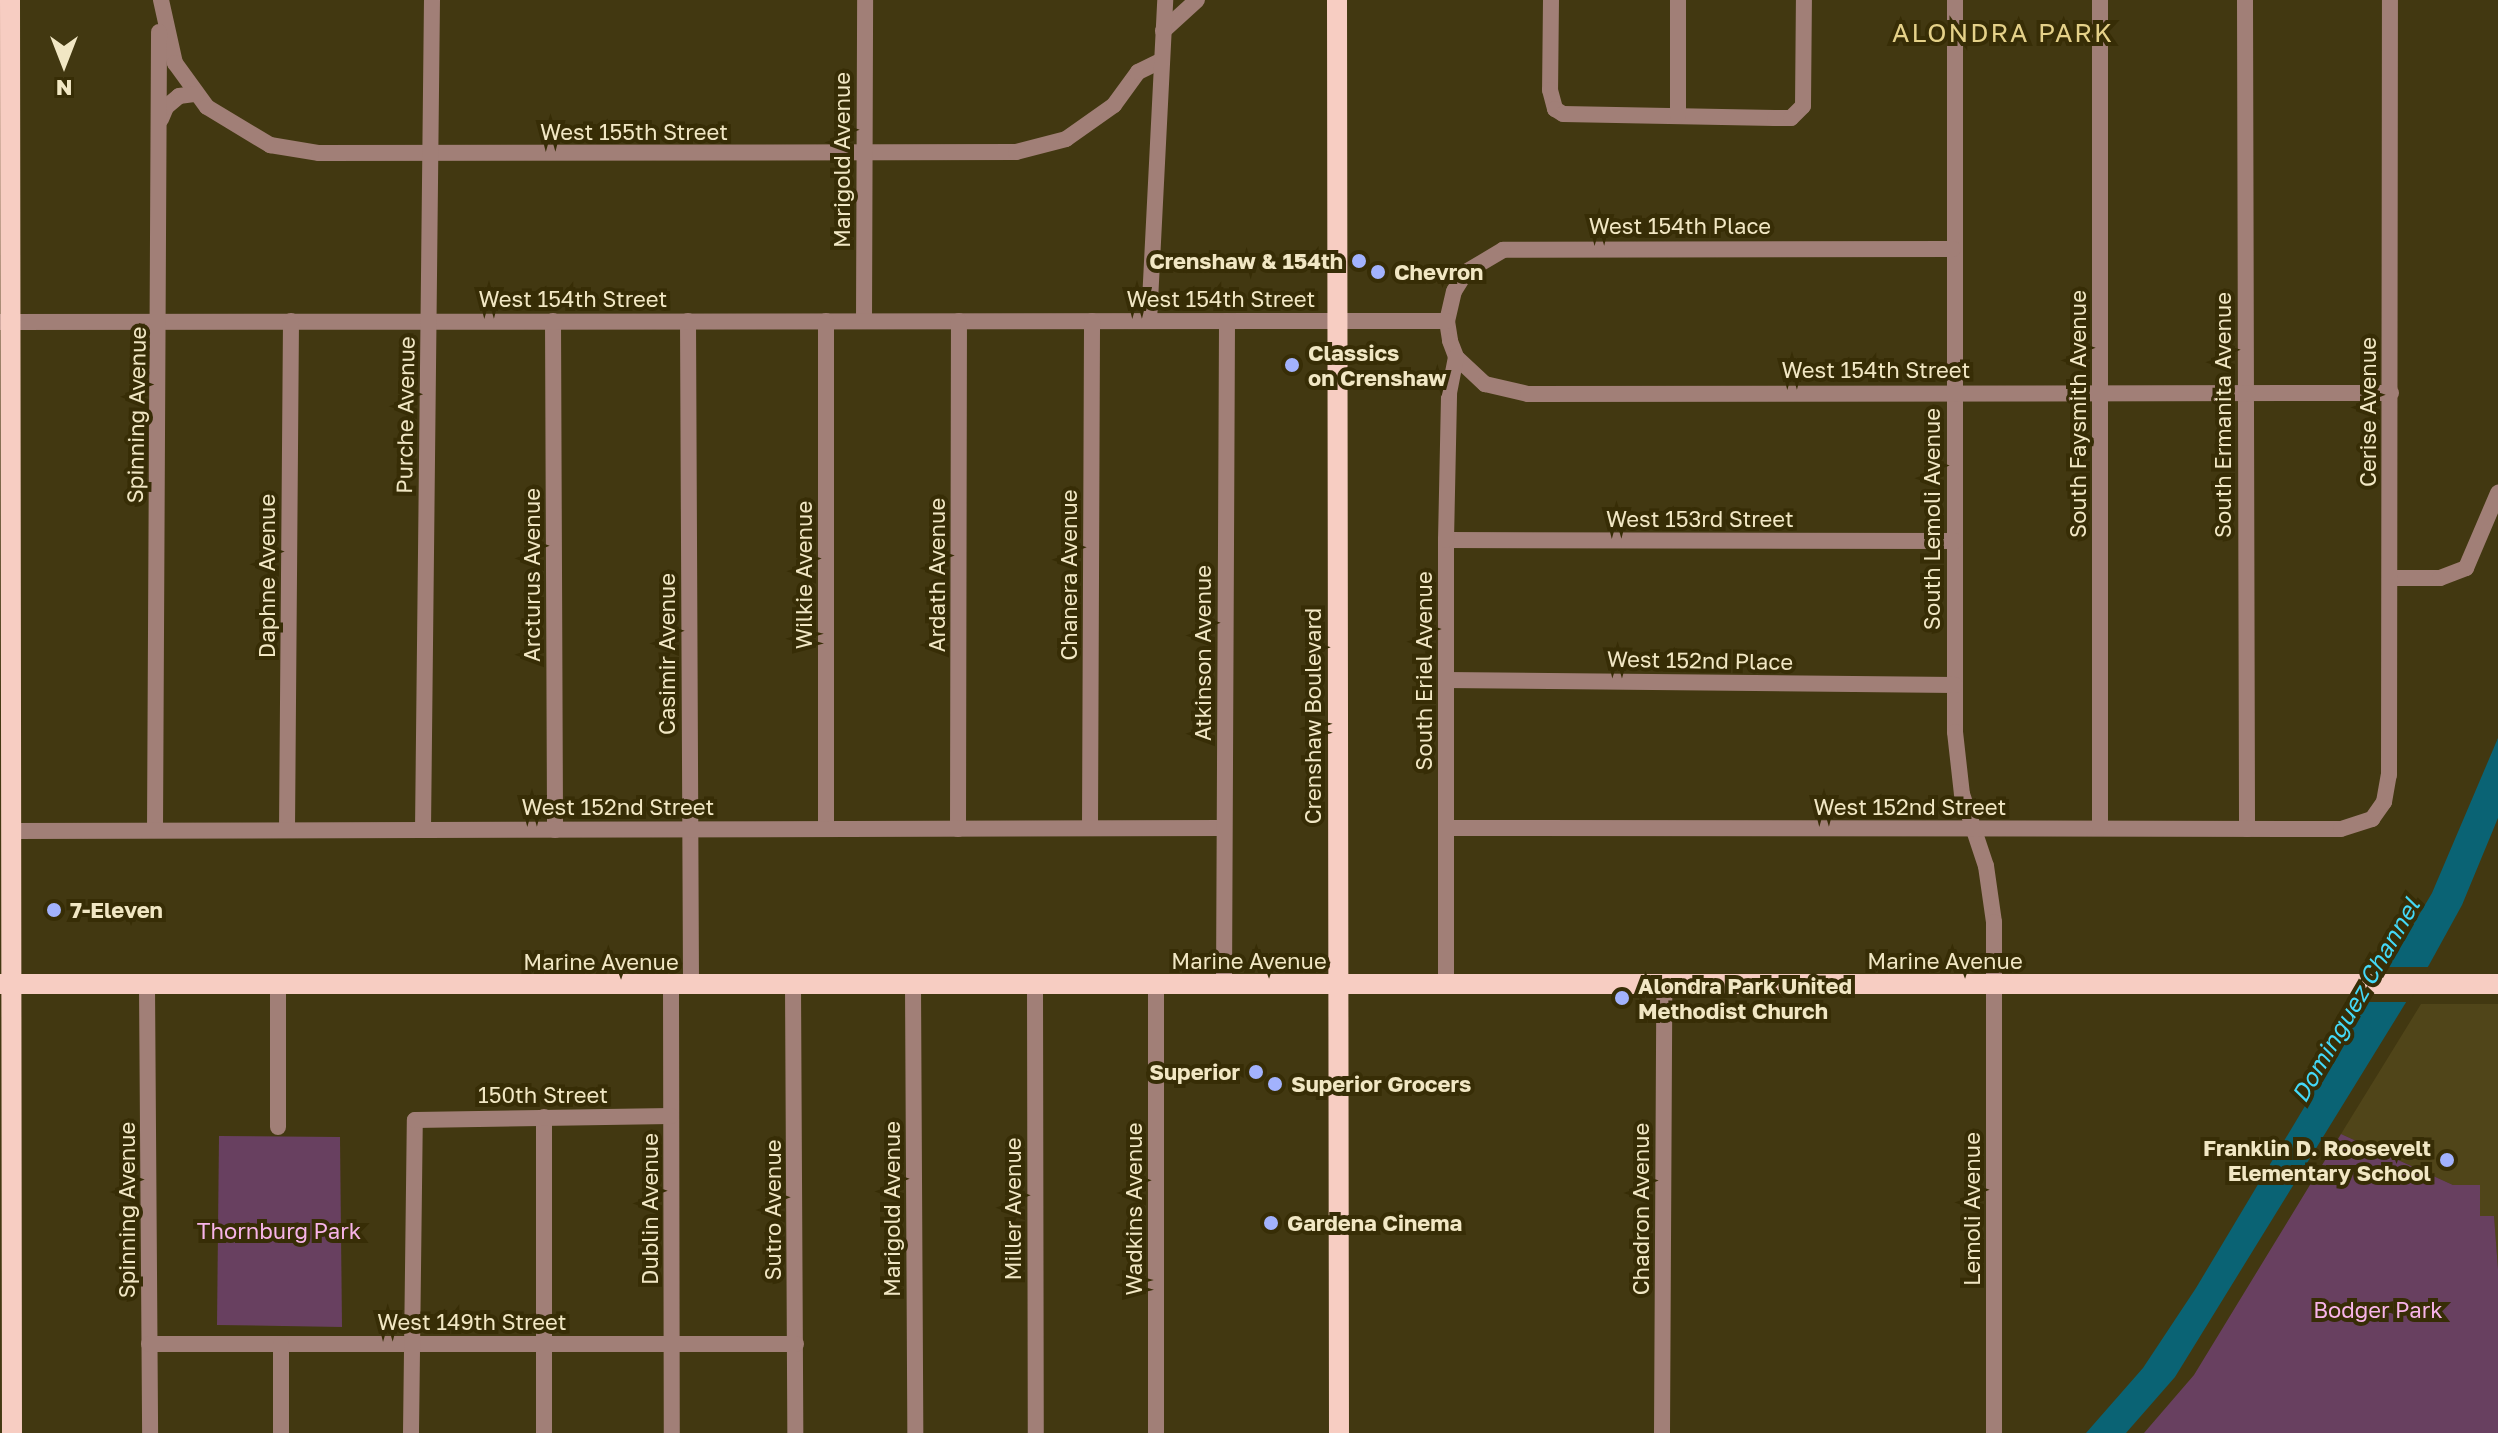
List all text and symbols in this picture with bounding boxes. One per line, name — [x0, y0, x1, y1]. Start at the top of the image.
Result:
district label: ALONDRA PARK — [1892, 17, 2114, 49]
north arrow — [24, 24, 104, 104]
street label: Marigold Avenue — [829, 72, 855, 248]
text: N — [56, 75, 72, 102]
street label: West 155th Street — [540, 119, 728, 145]
street label: West 154th Place — [1589, 213, 1771, 239]
place label: Crenshaw & 154th — [1149, 248, 1343, 274]
marker: Crenshaw & 154th — [1350, 252, 1368, 270]
place label: Chevron — [1394, 259, 1483, 285]
marker: Chevron — [1369, 263, 1387, 281]
street label: West 154th Street — [479, 286, 667, 312]
street label: West 154th Street — [1127, 286, 1315, 312]
street label: South Faysmith Avenue — [2065, 290, 2091, 538]
street label: South Ermanita Avenue — [2210, 292, 2236, 538]
street label: Spinning Avenue — [121, 326, 151, 504]
street label: Purche Avenue — [390, 336, 420, 494]
street label: Cerise Avenue — [2355, 337, 2381, 487]
place label: Classics on Crenshaw — [1308, 339, 1447, 390]
marker: Classics on Crenshaw — [1283, 356, 1301, 374]
street label: West 154th Street — [1782, 357, 1970, 383]
street label: South Lemoli Avenue — [1919, 408, 1945, 630]
street label: Arcturus Avenue — [519, 488, 545, 662]
street label: Chanera Avenue — [1056, 489, 1082, 661]
street label: Daphne Avenue — [254, 494, 280, 658]
street label: Ardath Avenue — [924, 498, 950, 652]
street label: Wilkie Avenue — [791, 501, 817, 649]
street label: West 153rd Street — [1606, 506, 1794, 532]
street label: Atkinson Avenue — [1190, 565, 1216, 741]
street label: South Eriel Avenue — [1411, 571, 1437, 771]
street label: Casimir Avenue — [654, 573, 680, 735]
street label: Crenshaw Boulevard — [1300, 608, 1326, 824]
street label: West 152nd Place — [1607, 645, 1793, 675]
street label: West 152nd Street — [522, 794, 714, 820]
street label: West 152nd Street — [1814, 794, 2006, 820]
water label: Dominguez Channel — [2285, 893, 2425, 1107]
place label: 7-Eleven — [70, 897, 163, 923]
marker: 7-Eleven — [45, 901, 63, 919]
street label: Marine Avenue — [1171, 948, 1327, 974]
street label: Marine Avenue — [1867, 948, 2023, 974]
street label: Marine Avenue — [523, 949, 679, 975]
place label: Alondra Park United Methodist Church — [1638, 972, 1852, 1024]
marker: Alondra Park United Methodist Church — [1613, 989, 1631, 1007]
place label: Superior — [1149, 1059, 1240, 1085]
marker: Superior — [1247, 1063, 1265, 1081]
place label: Superior Grocers — [1291, 1071, 1471, 1097]
marker: Superior Grocers — [1266, 1075, 1284, 1093]
street label: 150th Street — [478, 1082, 608, 1108]
street label: Marigold Avenue — [879, 1121, 905, 1297]
street label: Spinning Avenue — [114, 1122, 140, 1298]
street label: Wadkins Avenue — [1121, 1123, 1147, 1295]
street label: Chadron Avenue — [1628, 1123, 1654, 1295]
street label: Lemoli Avenue — [1959, 1132, 1985, 1286]
street label: Dublin Avenue — [637, 1133, 663, 1285]
place label: Franklin D. Roosevelt Elementary School — [2203, 1134, 2431, 1186]
street label: Miller Avenue — [1000, 1137, 1026, 1281]
street label: Sutro Avenue — [760, 1140, 786, 1280]
marker: Franklin D. Roosevelt Elementary School — [2438, 1151, 2456, 1169]
place label: Gardena Cinema — [1287, 1210, 1462, 1236]
marker: Gardena Cinema — [1262, 1214, 1280, 1232]
park label: Thornburg Park — [197, 1218, 361, 1244]
park label: Bodger Park — [2313, 1297, 2443, 1323]
street label: West 149th Street — [377, 1309, 567, 1335]

